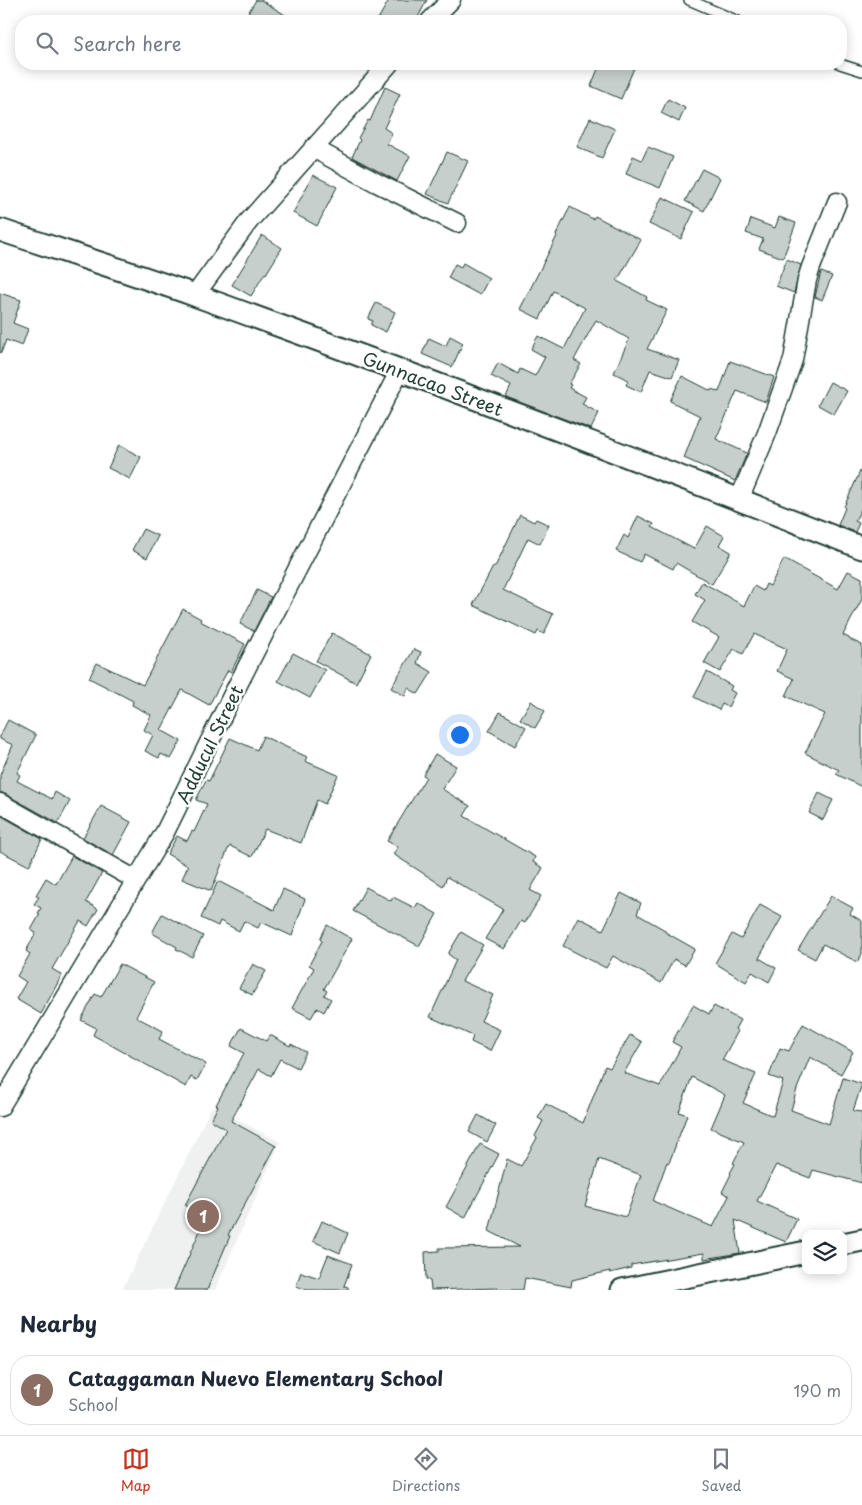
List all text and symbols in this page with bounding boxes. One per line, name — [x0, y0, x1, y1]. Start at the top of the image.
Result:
search box — [15, 15, 847, 70]
icon: search — [33, 29, 61, 57]
text: Search here — [73, 29, 182, 57]
street label: Gunnacao Street — [359, 344, 507, 422]
street label: Adducul Street — [169, 680, 249, 808]
your location — [447, 722, 473, 748]
pin: 1 — [187, 1197, 219, 1235]
map controls — [802, 1230, 847, 1275]
button: layers — [802, 1230, 847, 1275]
text: Nearby — [20, 1307, 97, 1339]
text: Cataggaman Nuevo Elementary School — [68, 1364, 443, 1392]
text: 1 — [33, 1378, 41, 1402]
text: 190 m — [793, 1378, 841, 1402]
text: School — [68, 1392, 118, 1416]
tab: Map — [121, 1445, 151, 1496]
tab: Directions — [392, 1445, 460, 1496]
tab: Saved — [702, 1445, 741, 1496]

